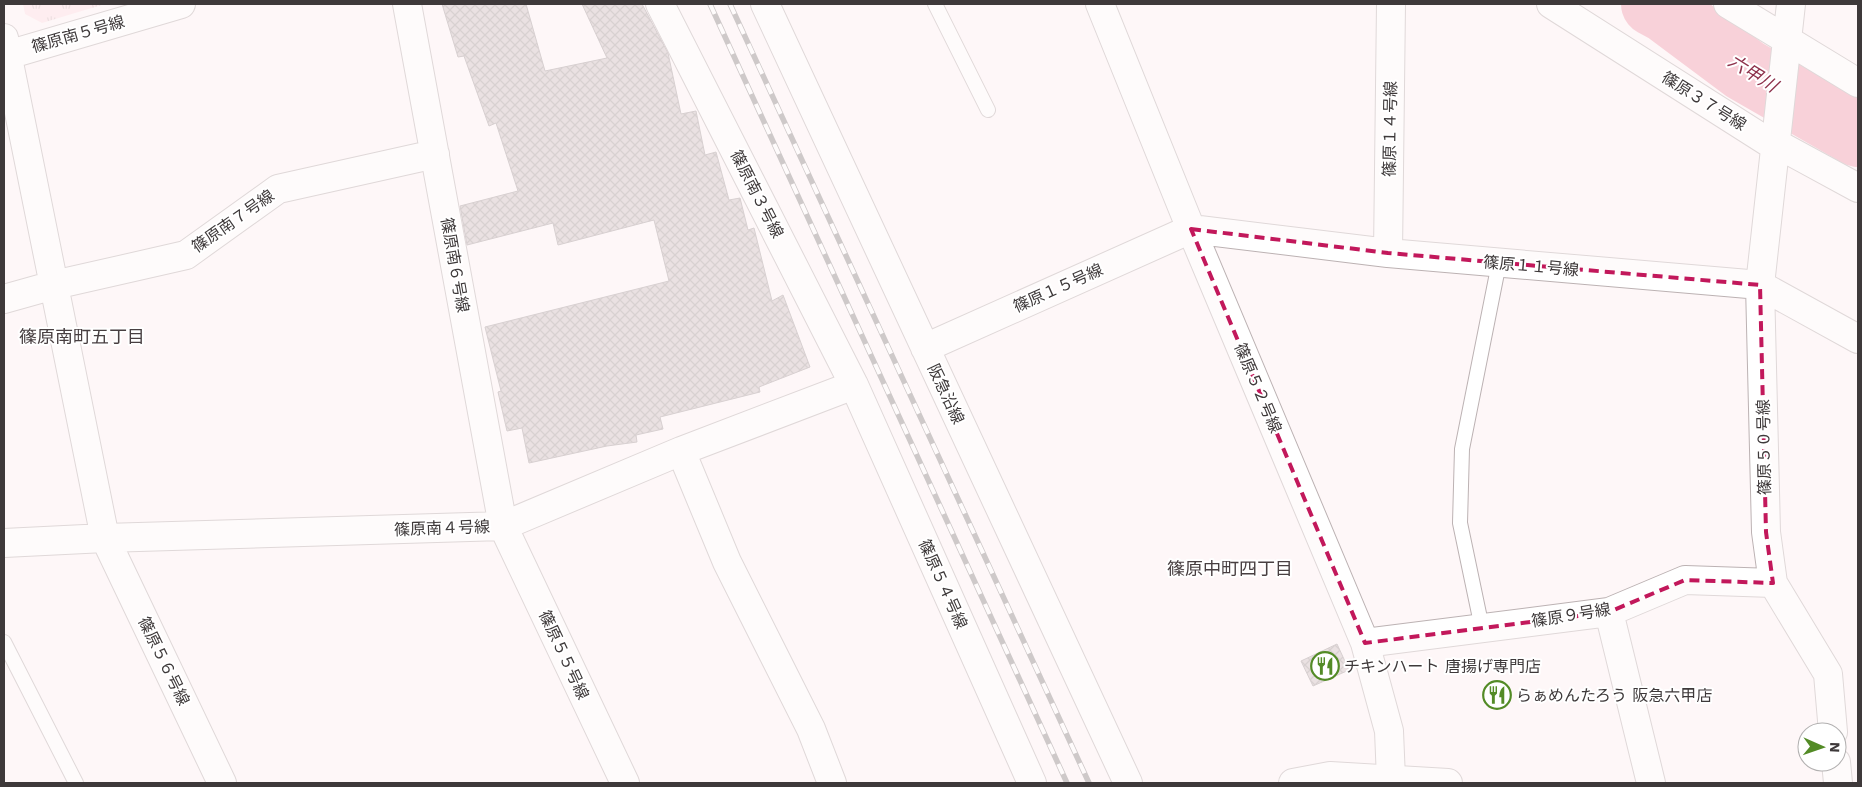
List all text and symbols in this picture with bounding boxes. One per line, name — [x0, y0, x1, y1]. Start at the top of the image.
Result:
street label: 篠原南５号線 — [29, 12, 127, 56]
water label: 六甲川 — [1725, 50, 1783, 97]
street label: 篠原３７号線 — [1658, 68, 1750, 134]
street label: 篠原１４号線 — [1380, 81, 1400, 177]
street label: 篠原南３号線 — [727, 147, 787, 241]
street label: 篠原南７号線 — [188, 186, 278, 256]
street label: 篠原南６号線 — [437, 216, 473, 314]
street label: 篠原１１号線 — [1482, 252, 1580, 280]
street label: 篠原１５号線 — [1010, 260, 1106, 316]
district label: 篠原南町五丁目 — [19, 326, 145, 347]
street label: 篠原５２号線 — [1230, 340, 1286, 436]
street label: 阪急沿線 — [924, 361, 968, 427]
street label: 篠原５０号線 — [1754, 399, 1774, 495]
street label: 篠原南４号線 — [394, 517, 490, 539]
street label: 篠原５４号線 — [915, 536, 971, 632]
district label: 篠原中町四丁目 — [1167, 558, 1293, 579]
street label: 篠原９号線 — [1530, 599, 1612, 631]
street label: 篠原５５号線 — [535, 607, 593, 703]
street label: 篠原５６号線 — [134, 614, 194, 708]
restaurant icon: チキンハート 唐揚げ専門店 — [1310, 651, 1340, 681]
place label: チキンハート 唐揚げ専門店 — [1344, 657, 1541, 676]
restaurant icon: らぁめんたろう 阪急六甲店 — [1482, 680, 1512, 710]
place label: らぁめんたろう 阪急六甲店 — [1516, 686, 1713, 705]
north arrow — [1797, 722, 1847, 772]
text: N — [1827, 742, 1843, 753]

